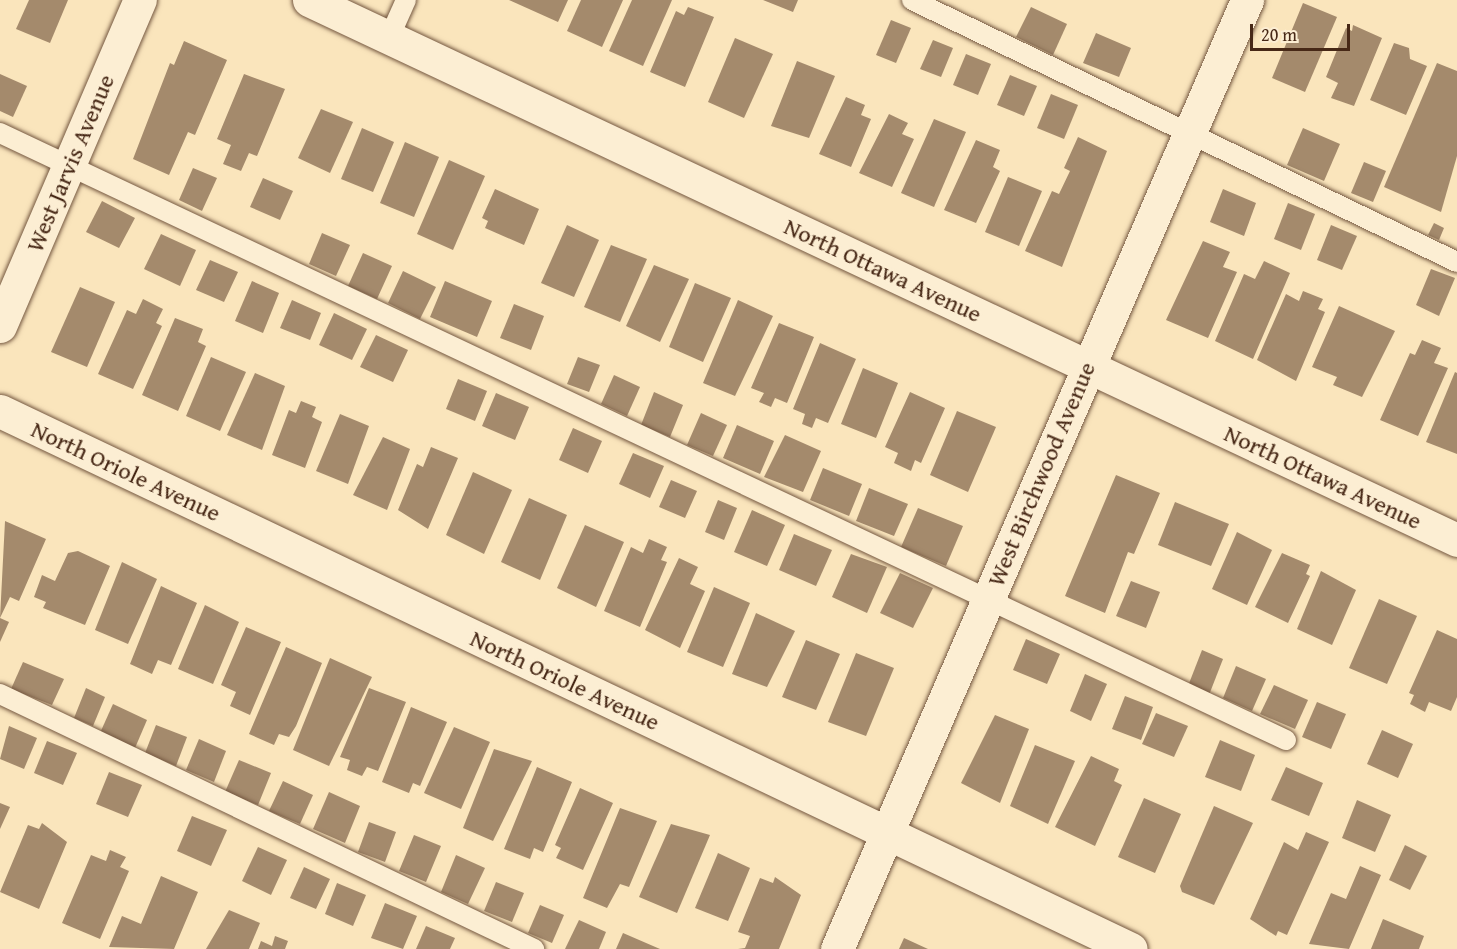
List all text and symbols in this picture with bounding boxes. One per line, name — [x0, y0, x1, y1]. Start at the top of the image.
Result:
scale bar — [1253, 12, 1354, 50]
text: 20 m — [1261, 21, 1297, 48]
street label: West Jarvis Avenue — [20, 70, 120, 256]
street label: North Ottawa Avenue — [780, 212, 986, 328]
street label: West Birchwood Avenue — [981, 358, 1101, 590]
street label: North Oriole Avenue — [27, 415, 225, 527]
street label: North Ottawa Avenue — [1220, 419, 1426, 535]
street label: North Oriole Avenue — [466, 624, 664, 736]

